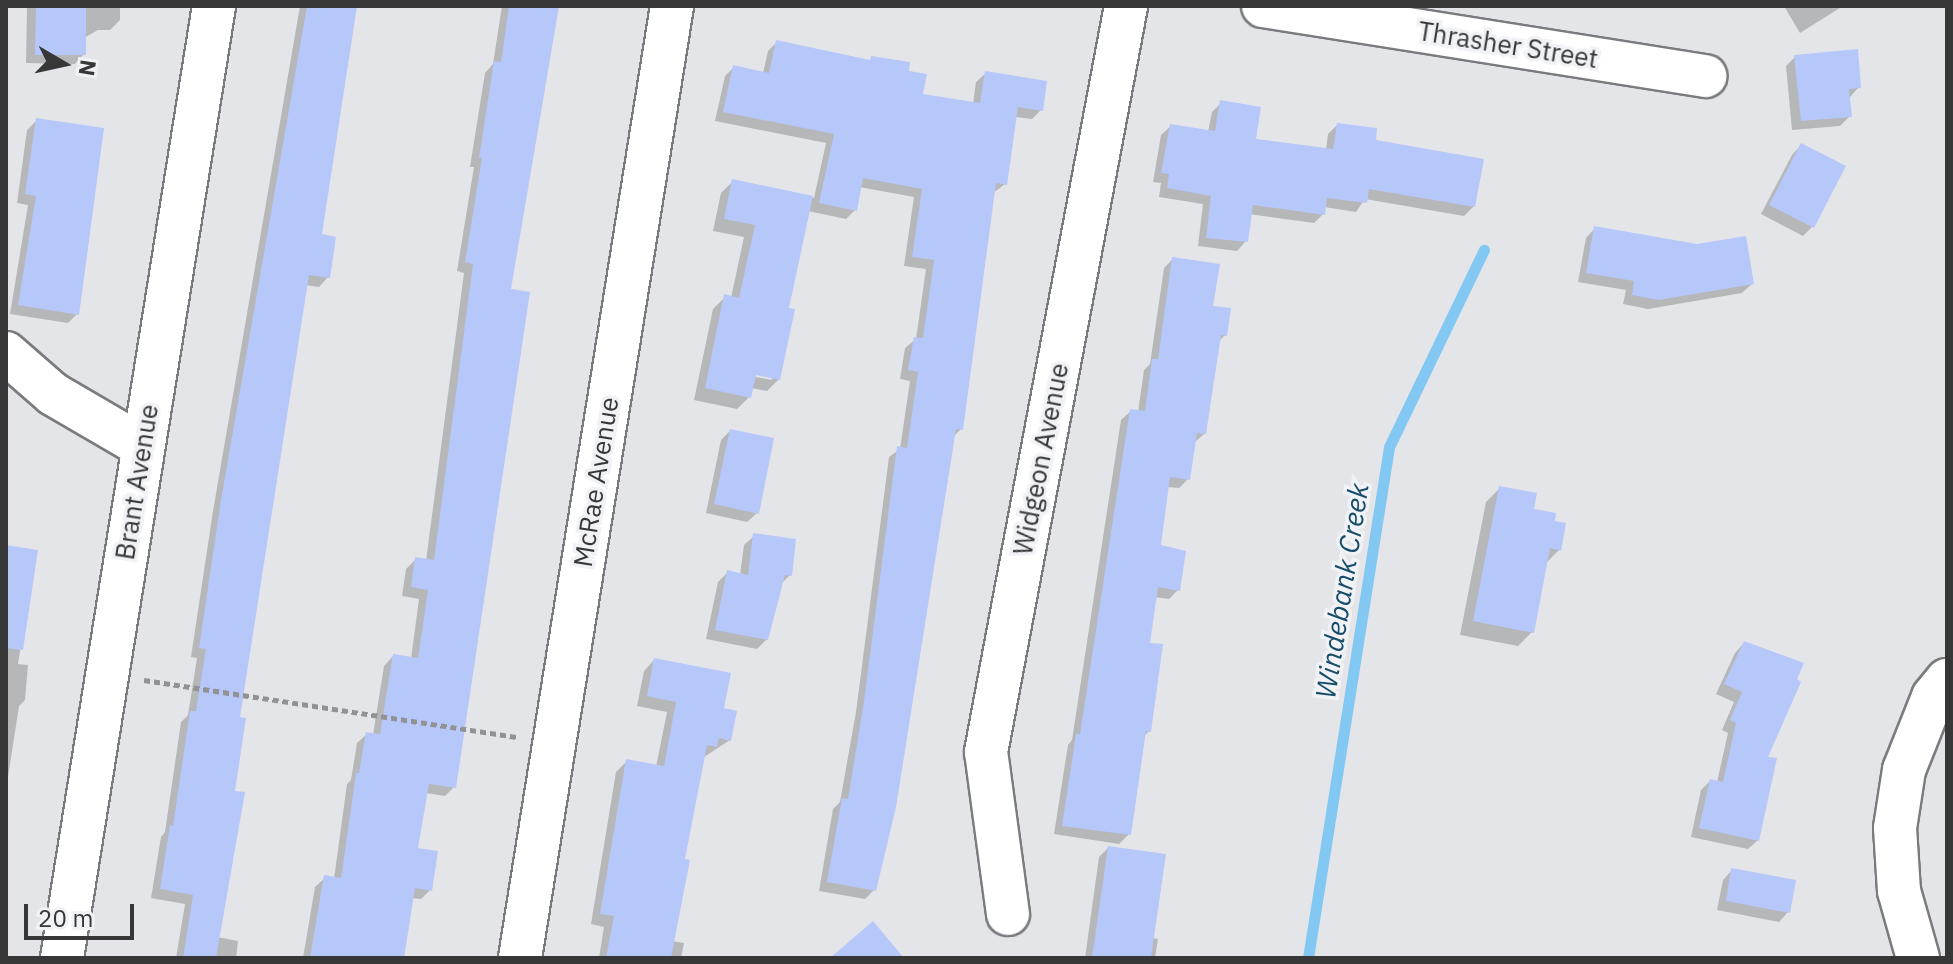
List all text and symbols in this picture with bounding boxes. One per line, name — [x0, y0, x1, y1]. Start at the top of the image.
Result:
street label: Thrasher Street — [1416, 15, 1600, 75]
north arrow — [24, 24, 104, 104]
text: N — [73, 58, 104, 78]
street label: Widgeon Avenue — [1007, 360, 1075, 558]
street label: McRae Avenue — [567, 395, 625, 569]
street label: Brant Avenue — [109, 402, 165, 562]
water label: Windebank Creek — [1308, 481, 1376, 701]
scale bar — [28, 888, 138, 938]
text: 20 m — [38, 902, 93, 934]

